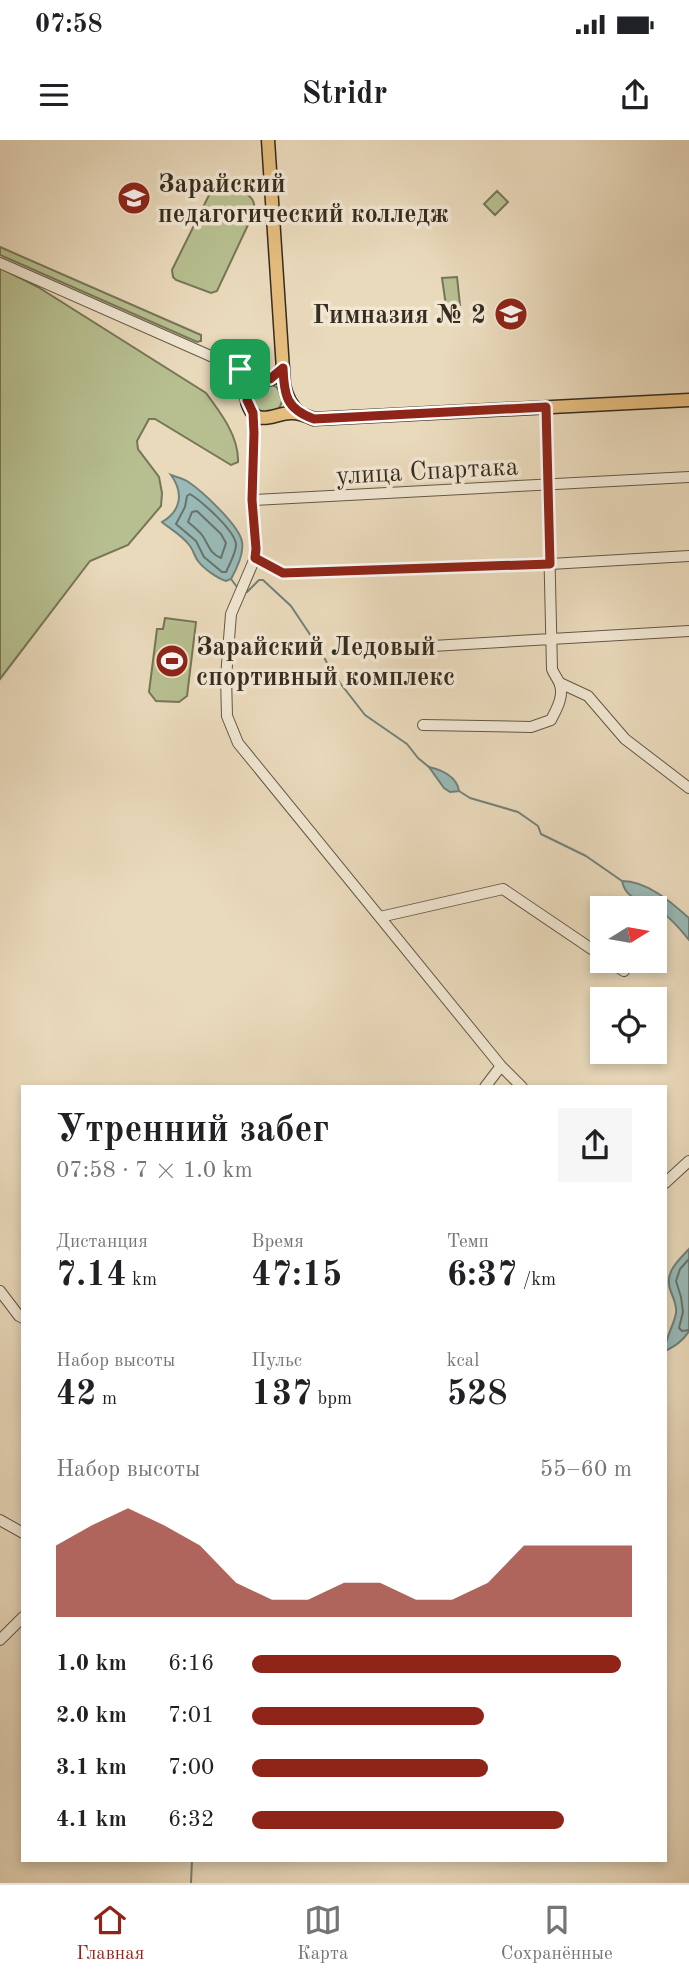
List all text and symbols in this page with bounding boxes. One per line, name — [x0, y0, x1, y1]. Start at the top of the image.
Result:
text: 07:58 — [35, 12, 103, 38]
icon: menu — [35, 76, 73, 114]
icon: share — [616, 76, 654, 114]
text: Stridr — [302, 79, 387, 111]
place label: Зарайский педагогический колледж — [158, 172, 449, 228]
school or university icon: Зарайский педагогический колледж — [115, 179, 153, 217]
school or university icon: Гимназия № 2 — [492, 295, 530, 333]
place label: Гимназия № 2 — [312, 303, 486, 329]
pin — [210, 339, 270, 399]
icon: arrive — [221, 350, 259, 388]
street label: улица Спартака — [335, 454, 519, 490]
place label: Зарайский Ледовый спортивный комплекс — [196, 635, 455, 691]
sports icon: Зарайский Ледовый спортивный комплекс — [153, 642, 191, 680]
north arrow — [590, 896, 667, 973]
map controls — [590, 896, 667, 1064]
button: locate — [590, 987, 667, 1064]
button: share — [558, 1108, 632, 1182]
text: Утренний забег — [56, 1112, 329, 1150]
text: 07:58 · 7 × 1.0 km — [56, 1159, 253, 1182]
text: Дистанция — [56, 1233, 148, 1252]
text: Время — [251, 1233, 304, 1252]
text: Темп — [447, 1233, 489, 1252]
text: 7.14 — [56, 1258, 127, 1293]
text: 47:15 — [251, 1258, 342, 1293]
text: 6:37 — [447, 1258, 517, 1293]
text: km — [127, 1271, 157, 1290]
text: /km — [517, 1271, 556, 1290]
text: Набор высоты — [56, 1352, 175, 1371]
text: Пульс — [251, 1352, 302, 1371]
text: kcal — [447, 1352, 479, 1371]
text: 42 — [56, 1377, 97, 1412]
text: 137 — [251, 1377, 312, 1412]
text: 528 — [447, 1377, 508, 1412]
text: m — [97, 1390, 117, 1409]
text: bpm — [312, 1390, 352, 1409]
text: Набор высоты — [56, 1458, 200, 1481]
text: 55–60 m — [540, 1458, 632, 1481]
text: 1.0 km — [56, 1652, 127, 1675]
text: 6:16 — [168, 1652, 214, 1675]
text: 2.0 km — [56, 1704, 127, 1727]
text: 7:01 — [168, 1704, 214, 1727]
text: 3.1 km — [56, 1756, 127, 1779]
text: 7:00 — [168, 1756, 214, 1779]
text: 4.1 km — [56, 1808, 127, 1831]
text: 6:32 — [168, 1808, 214, 1831]
tab: Главная — [76, 1901, 145, 1966]
tab: Карта — [297, 1901, 348, 1966]
tab: Сохранённые — [501, 1901, 613, 1966]

